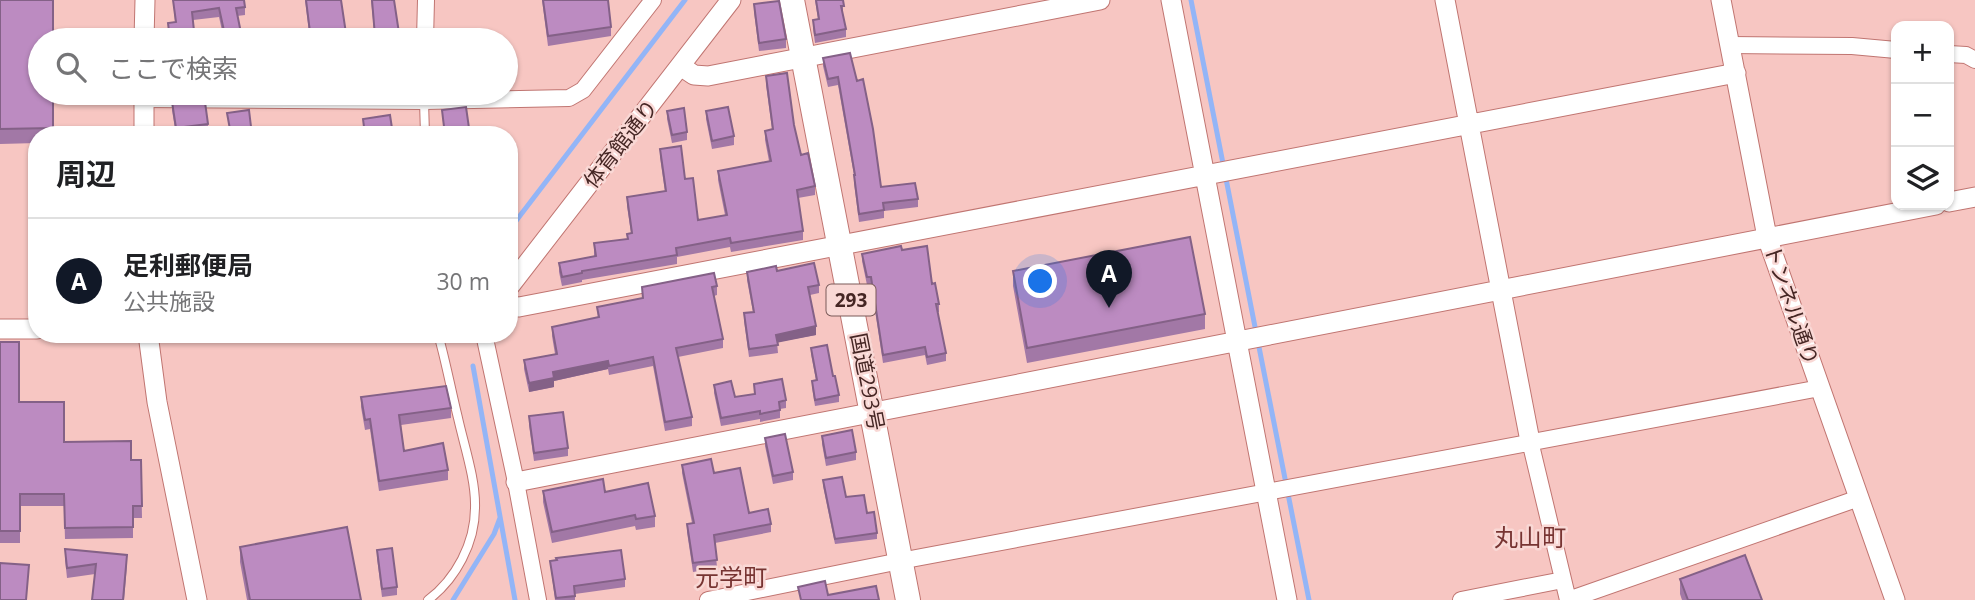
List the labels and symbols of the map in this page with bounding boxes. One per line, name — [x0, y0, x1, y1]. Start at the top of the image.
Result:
street label: 体育館通り — [577, 93, 664, 193]
street label: トンネル通り — [1758, 241, 1826, 369]
pin: A — [1086, 250, 1132, 308]
your location — [1023, 264, 1057, 298]
road number: 293 — [826, 284, 876, 316]
street label: 国道293号 — [845, 331, 891, 433]
district label: 丸山町 — [1494, 520, 1566, 553]
district label: 元学町 — [695, 560, 767, 593]

